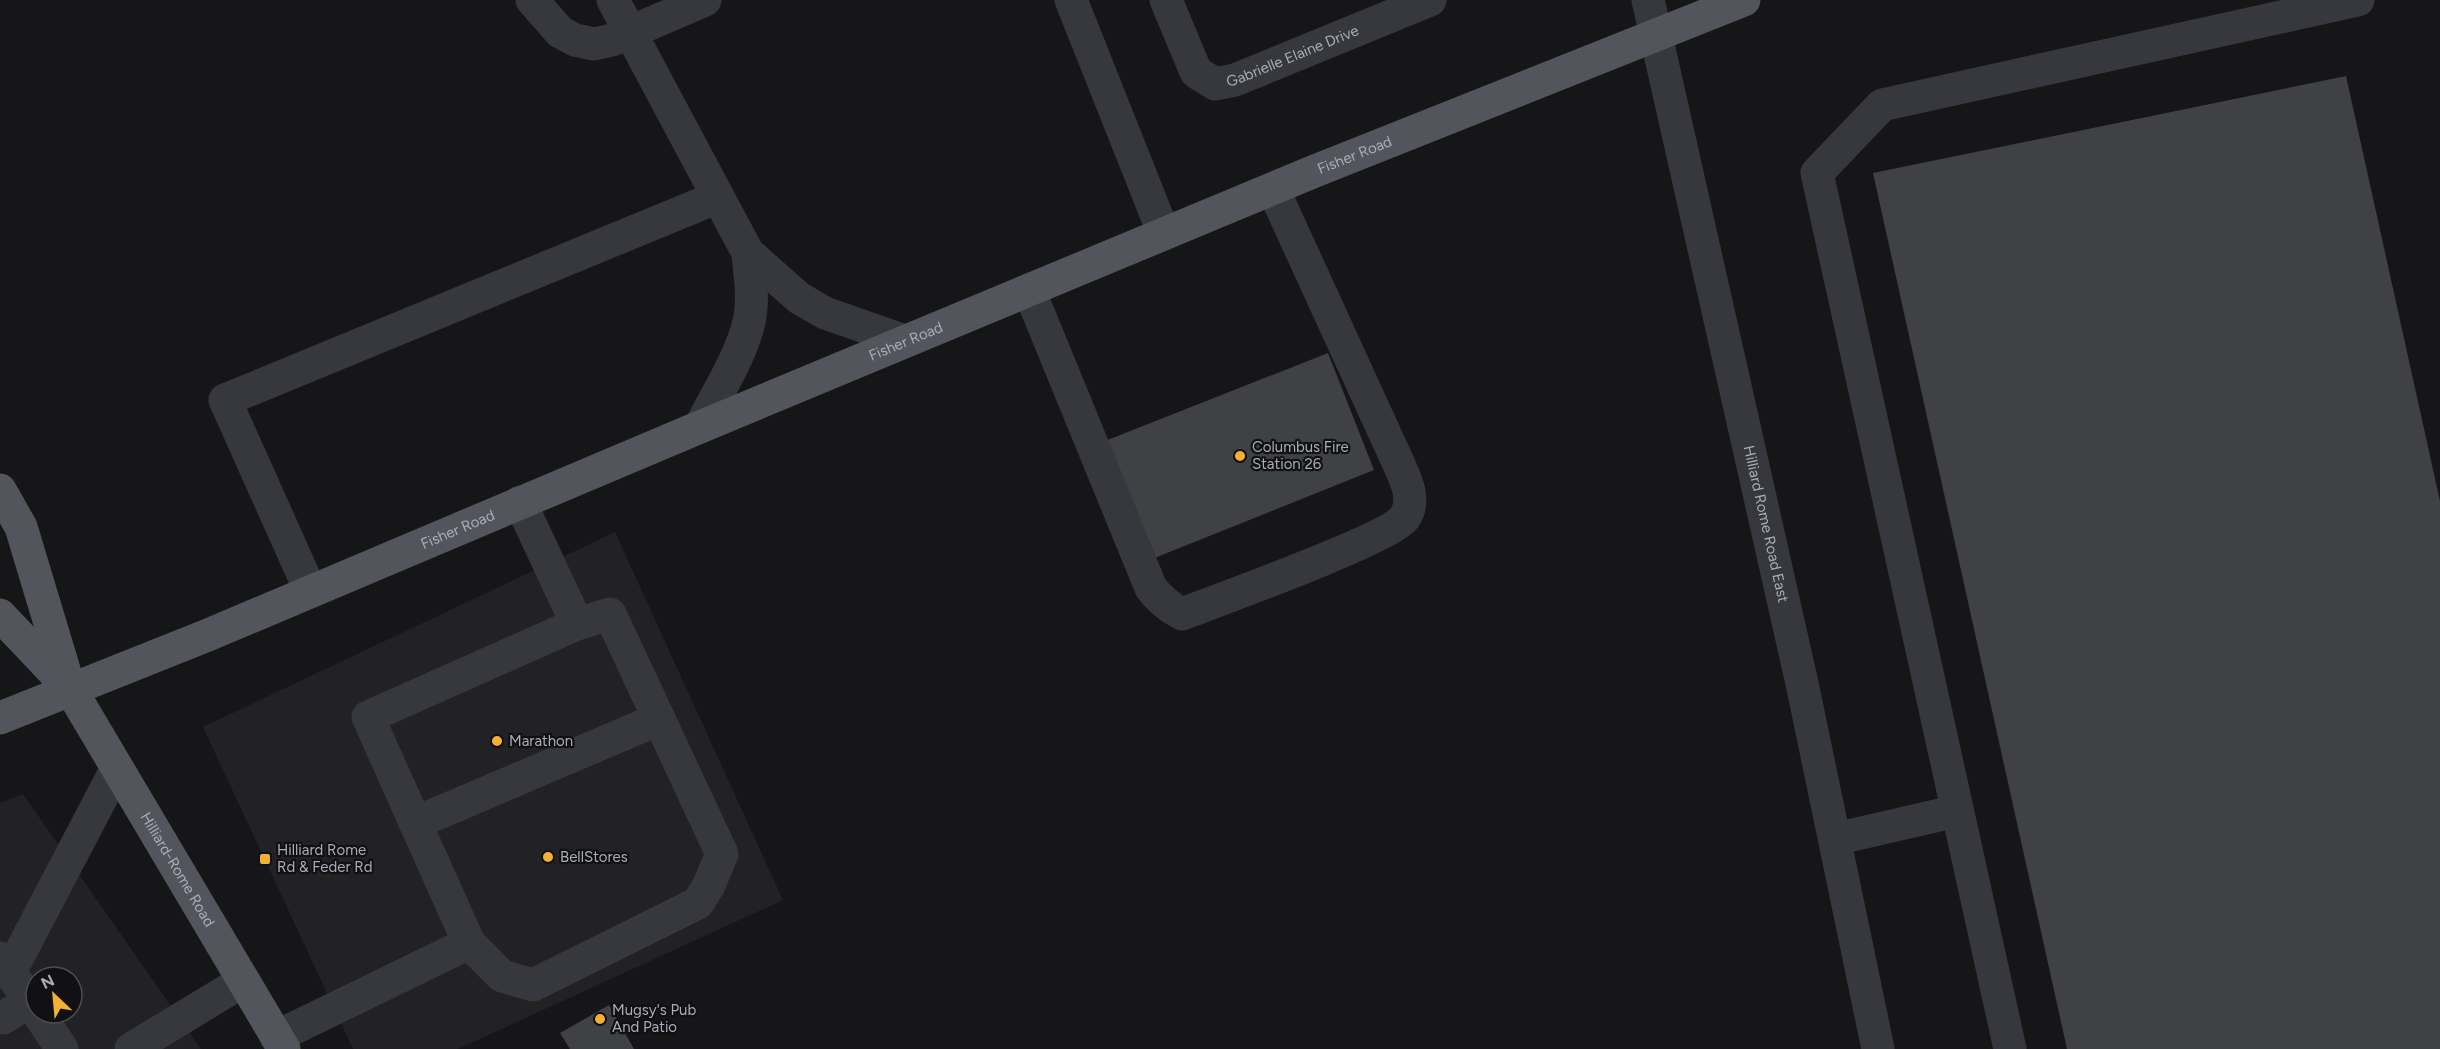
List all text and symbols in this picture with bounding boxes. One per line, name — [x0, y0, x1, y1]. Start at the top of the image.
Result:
street label: Gabrielle Elaine Drive — [1225, 21, 1361, 91]
street label: Fisher Road — [1315, 132, 1395, 178]
street label: Fisher Road — [866, 318, 945, 365]
place label: Columbus Fire Station 26 — [1252, 438, 1349, 473]
street label: Hilliard Rome Road East — [1740, 444, 1792, 604]
marker: Columbus Fire Station 26 — [1233, 449, 1247, 463]
street label: Fisher Road — [418, 506, 497, 553]
place label: Marathon — [509, 732, 573, 750]
marker: Marathon — [490, 734, 504, 748]
street label: Hilliard-Rome Road — [137, 809, 218, 930]
place label: Hilliard Rome Rd & Feder Rd — [277, 841, 372, 876]
place label: BellStores — [560, 848, 628, 866]
marker: BellStores — [541, 850, 555, 864]
marker: Hilliard Rome Rd & Feder Rd — [258, 852, 272, 866]
north arrow — [24, 965, 84, 1025]
text: N — [38, 971, 57, 993]
place label: Mugsy's Pub And Patio — [612, 1001, 696, 1036]
marker: Mugsy's Pub And Patio — [593, 1012, 607, 1026]

